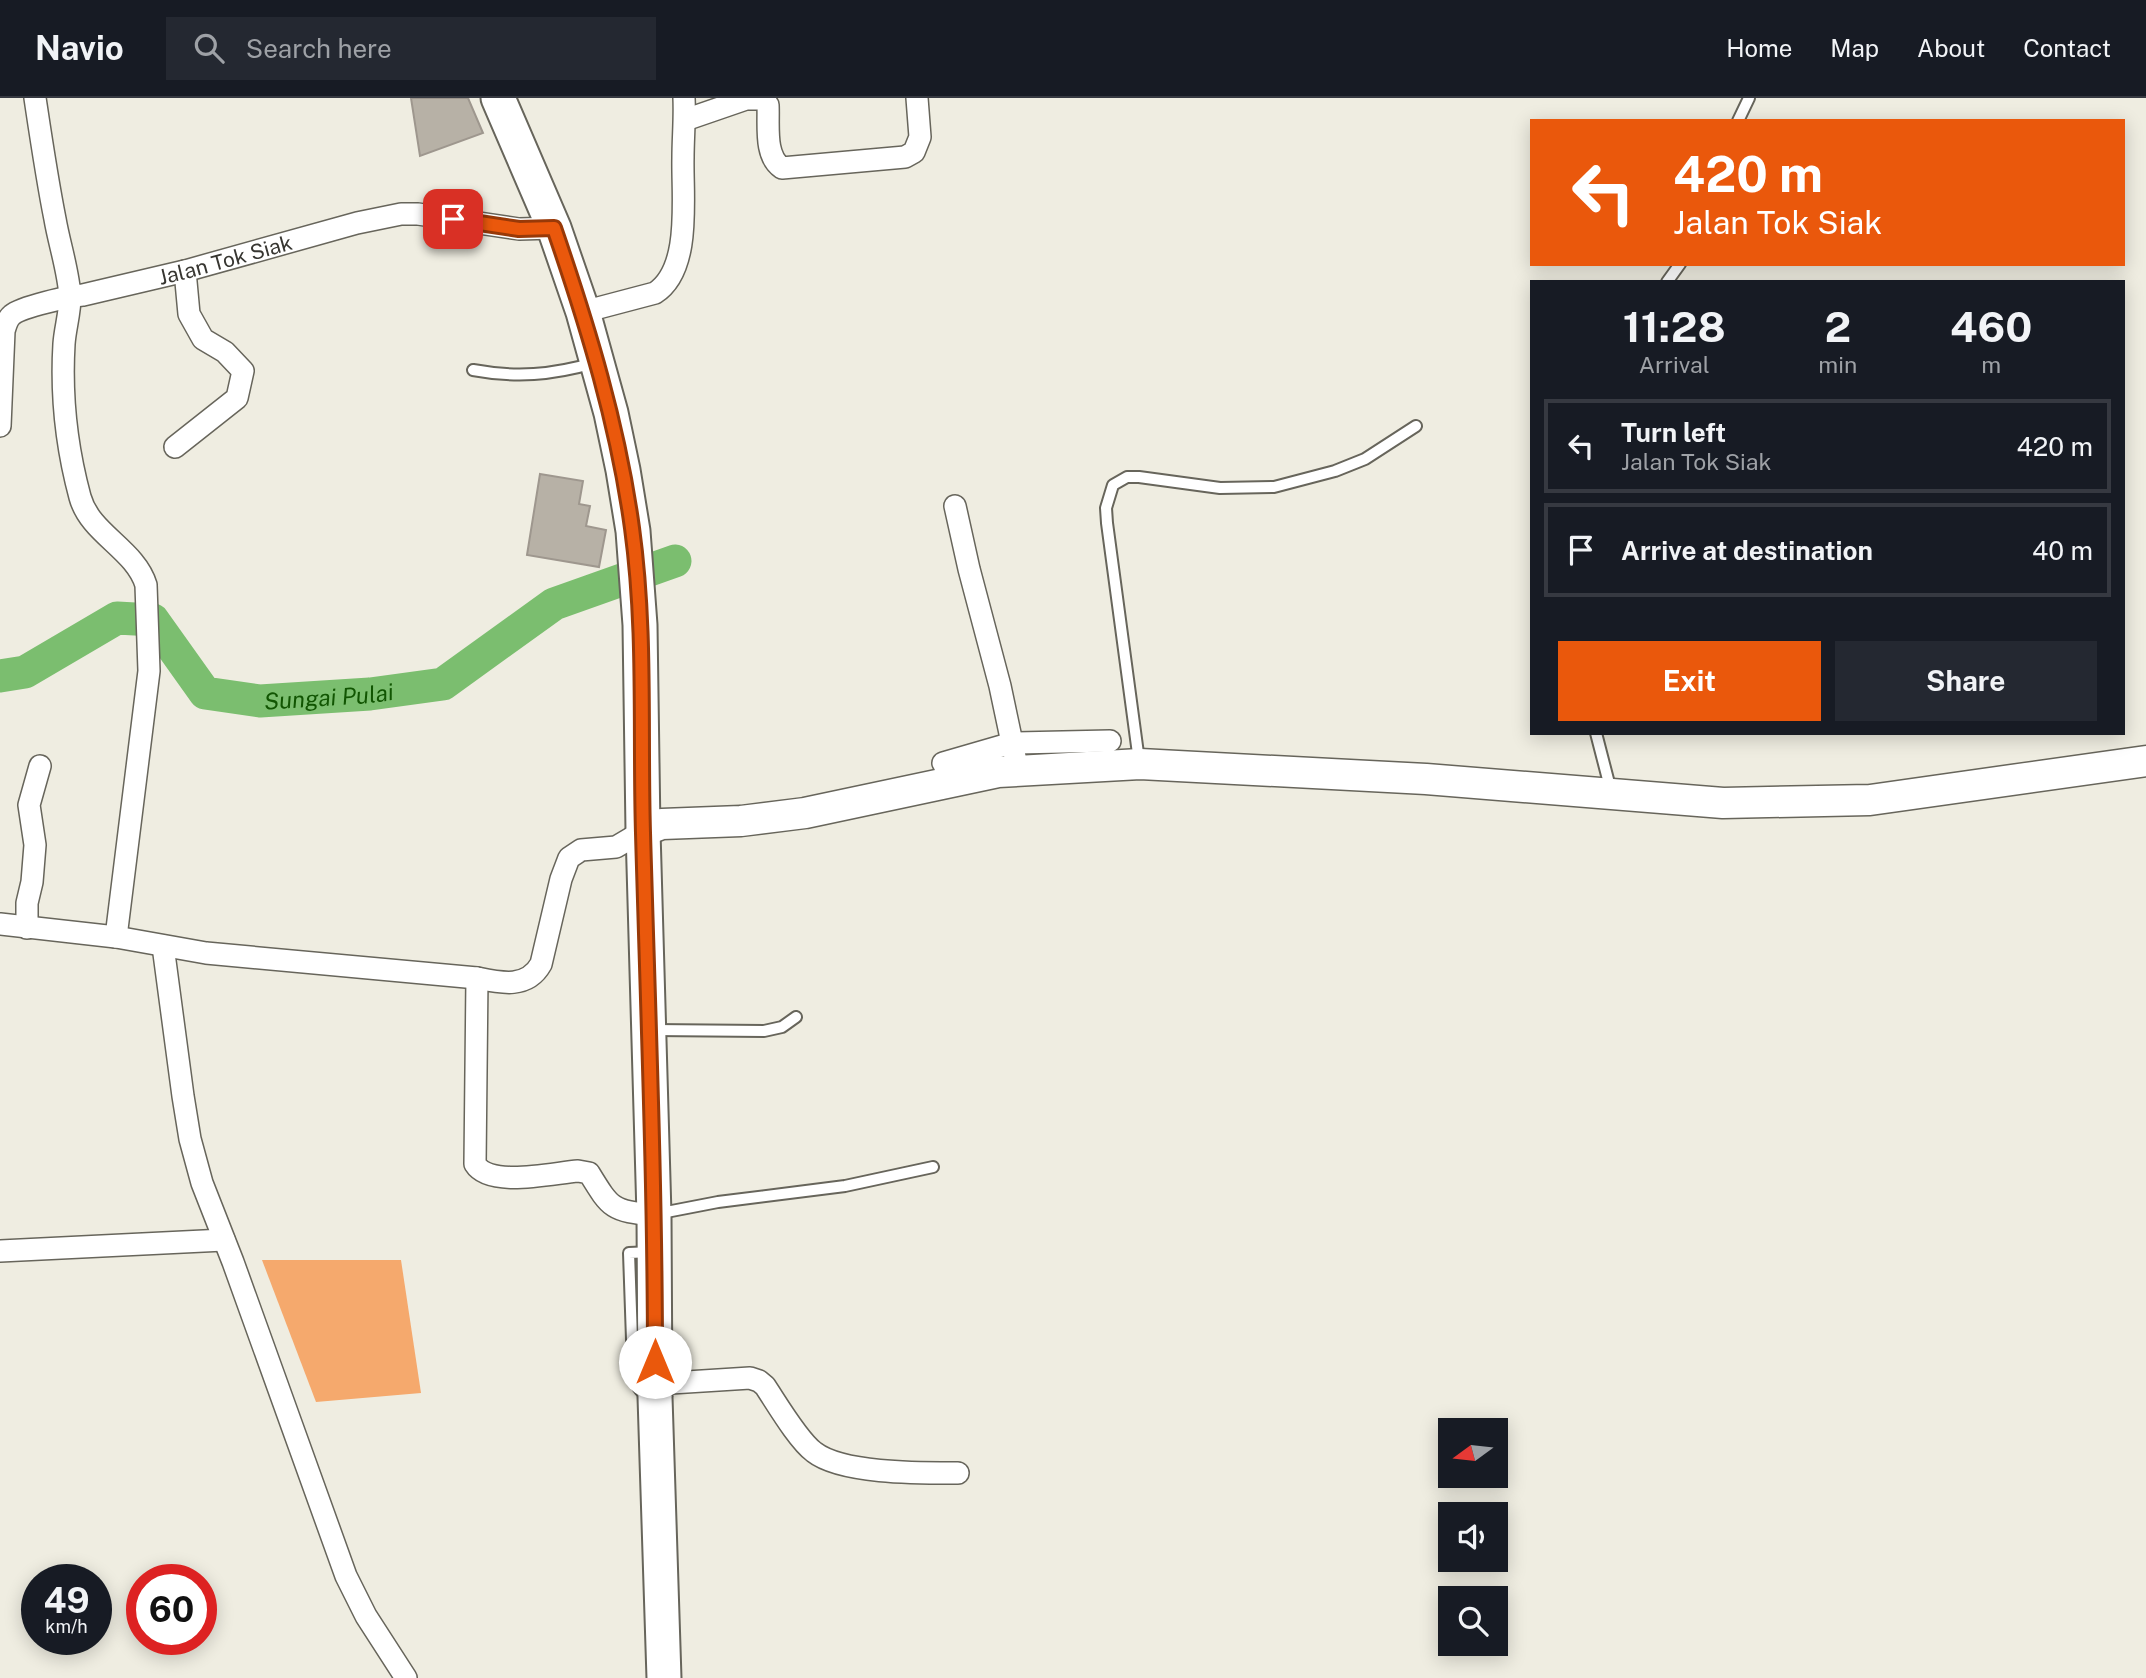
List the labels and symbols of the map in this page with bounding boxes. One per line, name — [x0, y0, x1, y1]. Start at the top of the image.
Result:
pin — [423, 189, 483, 249]
street label: Jalan Tok Siak — [156, 229, 295, 289]
water label: Sungai Pulai — [263, 677, 395, 714]
position arrow — [618, 1325, 692, 1399]
north arrow — [1438, 1418, 1508, 1488]
speed limit sign: 60 — [126, 1564, 217, 1655]

